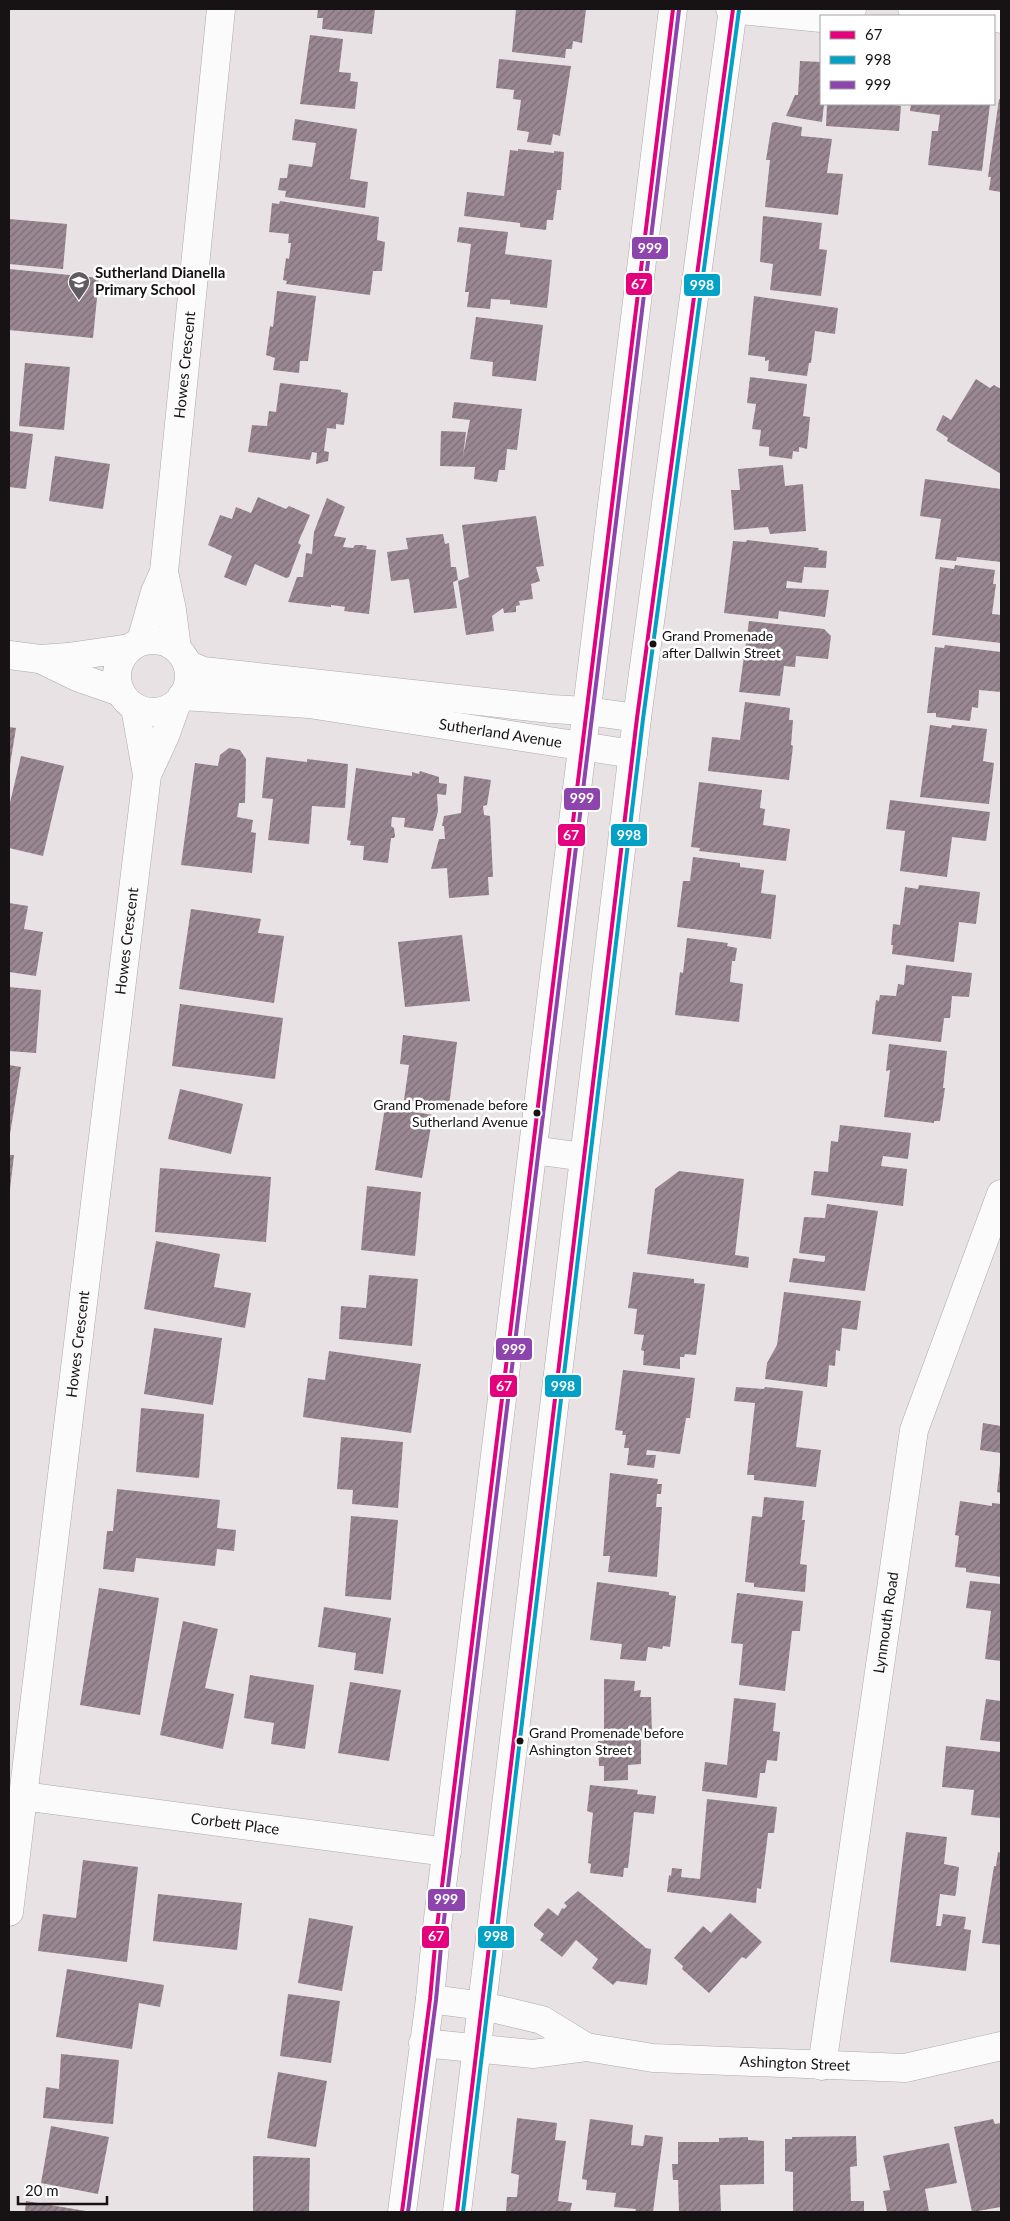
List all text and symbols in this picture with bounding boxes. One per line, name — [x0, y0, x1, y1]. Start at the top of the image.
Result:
legend — [820, 15, 995, 105]
text: 67 — [865, 25, 883, 43]
text: 998 — [865, 50, 891, 68]
text: 999 — [865, 75, 891, 93]
line badge: 999 — [631, 236, 669, 260]
text: 999 — [638, 239, 662, 256]
place label: Sutherland Dianella Primary School — [95, 263, 225, 298]
school or university icon: Sutherland Dianella Primary School — [67, 270, 91, 301]
line badge: 67 — [625, 272, 653, 296]
line badge: 998 — [683, 273, 721, 297]
text: 67 — [631, 275, 647, 292]
text: 998 — [690, 276, 714, 293]
street label: Howes Crescent — [170, 310, 198, 419]
place label: Grand Promenade after Dallwin Street — [662, 627, 781, 661]
marker: Grand Promenade after Dallwin Street — [648, 639, 658, 649]
street label: Sutherland Avenue — [438, 714, 564, 751]
line badge: 999 — [563, 787, 601, 811]
text: 999 — [570, 789, 594, 806]
line badge: 67 — [557, 823, 586, 847]
line badge: 998 — [610, 823, 648, 847]
text: 67 — [563, 826, 579, 843]
text: 998 — [617, 826, 641, 843]
street label: Howes Crescent — [110, 886, 141, 996]
place label: Grand Promenade before Sutherland Avenue — [373, 1096, 528, 1130]
marker: Grand Promenade before Sutherland Avenue — [532, 1108, 542, 1118]
street label: Howes Crescent — [61, 1289, 92, 1399]
line badge: 999 — [495, 1337, 533, 1361]
text: 999 — [502, 1340, 526, 1357]
line badge: 67 — [489, 1374, 518, 1398]
line badge: 998 — [544, 1374, 582, 1398]
text: 67 — [496, 1377, 512, 1394]
text: 998 — [551, 1377, 575, 1394]
street label: Lynmouth Road — [869, 1570, 901, 1675]
place label: Grand Promenade before Ashington Street — [529, 1724, 684, 1758]
marker: Grand Promenade before Ashington Street — [515, 1736, 525, 1746]
street label: Corbett Place — [190, 1808, 281, 1838]
line badge: 999 — [427, 1888, 466, 1912]
text: 999 — [434, 1890, 458, 1907]
line badge: 67 — [421, 1925, 450, 1949]
line badge: 998 — [477, 1925, 515, 1949]
text: 67 — [428, 1927, 444, 1944]
text: 998 — [484, 1927, 508, 1944]
street label: Ashington Street — [739, 2051, 851, 2074]
scale bar — [18, 2174, 106, 2206]
text: 20 m — [25, 2181, 59, 2199]

